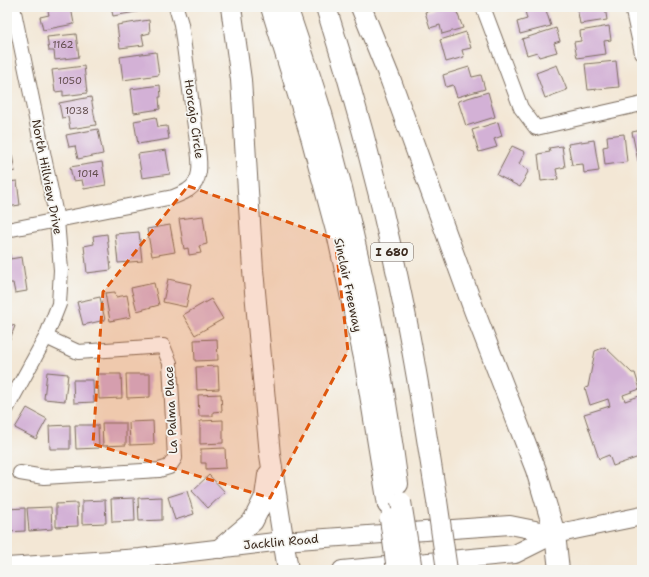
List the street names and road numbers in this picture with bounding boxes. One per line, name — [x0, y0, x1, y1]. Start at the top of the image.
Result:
street label: Horcajo Circle — [181, 78, 208, 160]
street label: North Hillview Drive — [28, 118, 66, 236]
street label: Sinclair Freeway — [330, 236, 366, 334]
road number: I 680 — [371, 243, 413, 261]
street label: La Palma Place — [161, 366, 181, 454]
street label: Jacklin Road — [243, 531, 320, 553]

